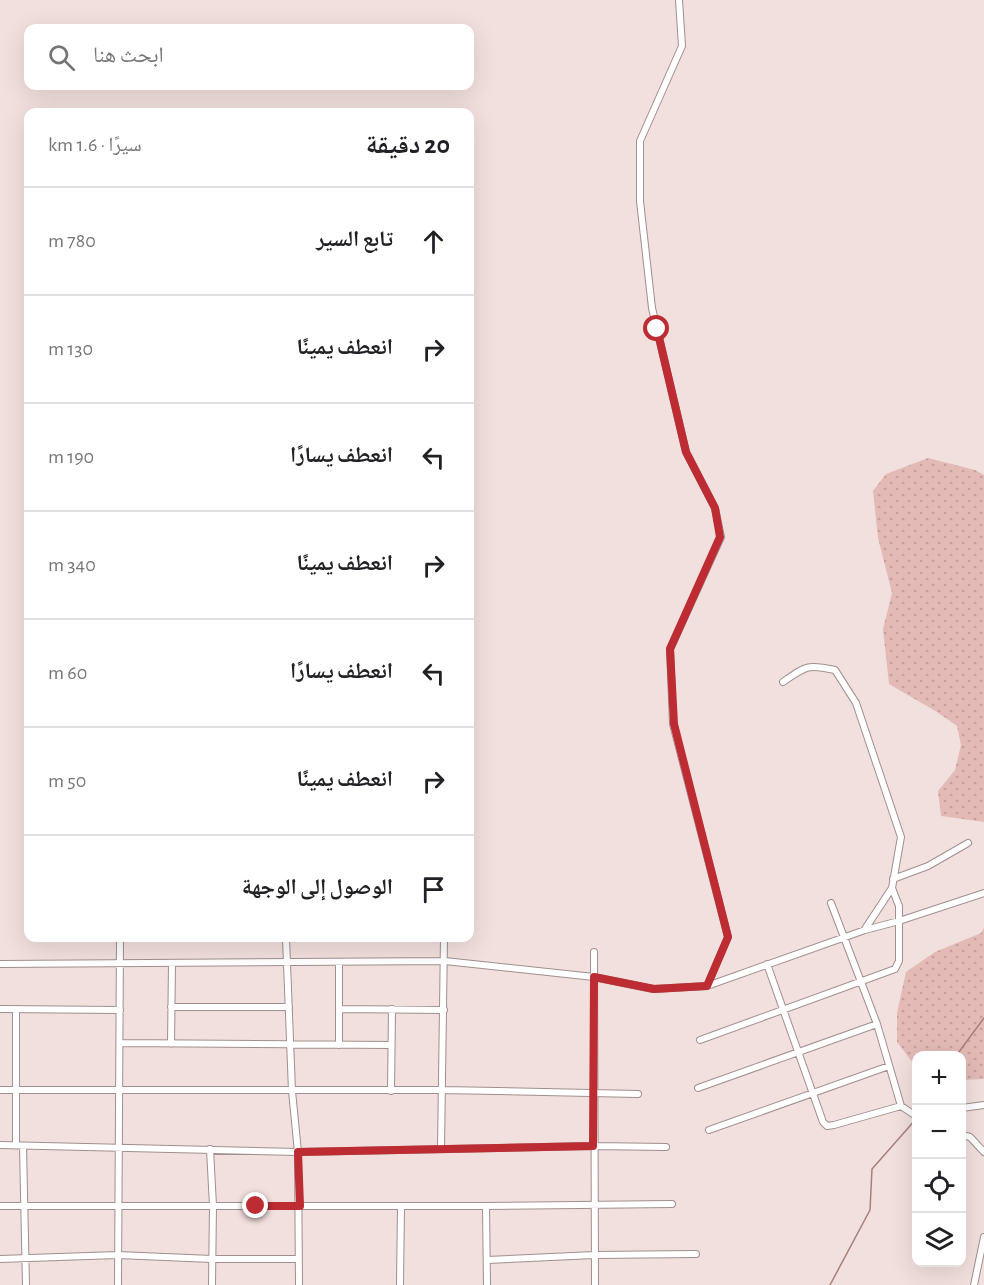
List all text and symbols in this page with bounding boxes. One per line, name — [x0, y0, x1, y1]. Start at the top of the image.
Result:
search box — [24, 24, 474, 90]
icon: search — [45, 41, 78, 74]
text: ابحث هنا — [93, 44, 164, 66]
text: 20 دقيقة — [366, 132, 450, 158]
text: سيرًا · 1.6 km — [48, 135, 142, 155]
icon: ahead — [417, 225, 450, 258]
text: تابع السير — [316, 228, 393, 250]
text: 780 m — [48, 231, 96, 251]
route start — [643, 315, 669, 341]
icon: right — [417, 333, 450, 366]
text: انعطف يمينًا — [296, 336, 393, 358]
text: 130 m — [48, 339, 93, 359]
icon: left — [417, 441, 450, 474]
text: انعطف يسارًا — [290, 444, 393, 466]
text: 190 m — [48, 447, 94, 467]
icon: right — [417, 549, 450, 582]
text: انعطف يمينًا — [296, 552, 393, 574]
text: 340 m — [48, 555, 96, 575]
icon: left — [417, 657, 450, 690]
text: انعطف يسارًا — [290, 660, 393, 682]
text: 60 m — [48, 663, 87, 683]
icon: right — [417, 765, 450, 798]
text: انعطف يمينًا — [296, 768, 393, 790]
text: 50 m — [48, 771, 86, 791]
icon: arrive — [417, 873, 450, 906]
text: الوصول إلى الوجهة — [242, 876, 393, 898]
map controls — [912, 1051, 966, 1267]
button: + — [912, 1051, 966, 1105]
button: − — [912, 1105, 966, 1159]
button: locate — [912, 1159, 966, 1213]
route end — [242, 1192, 268, 1218]
button: layers — [912, 1213, 966, 1267]

